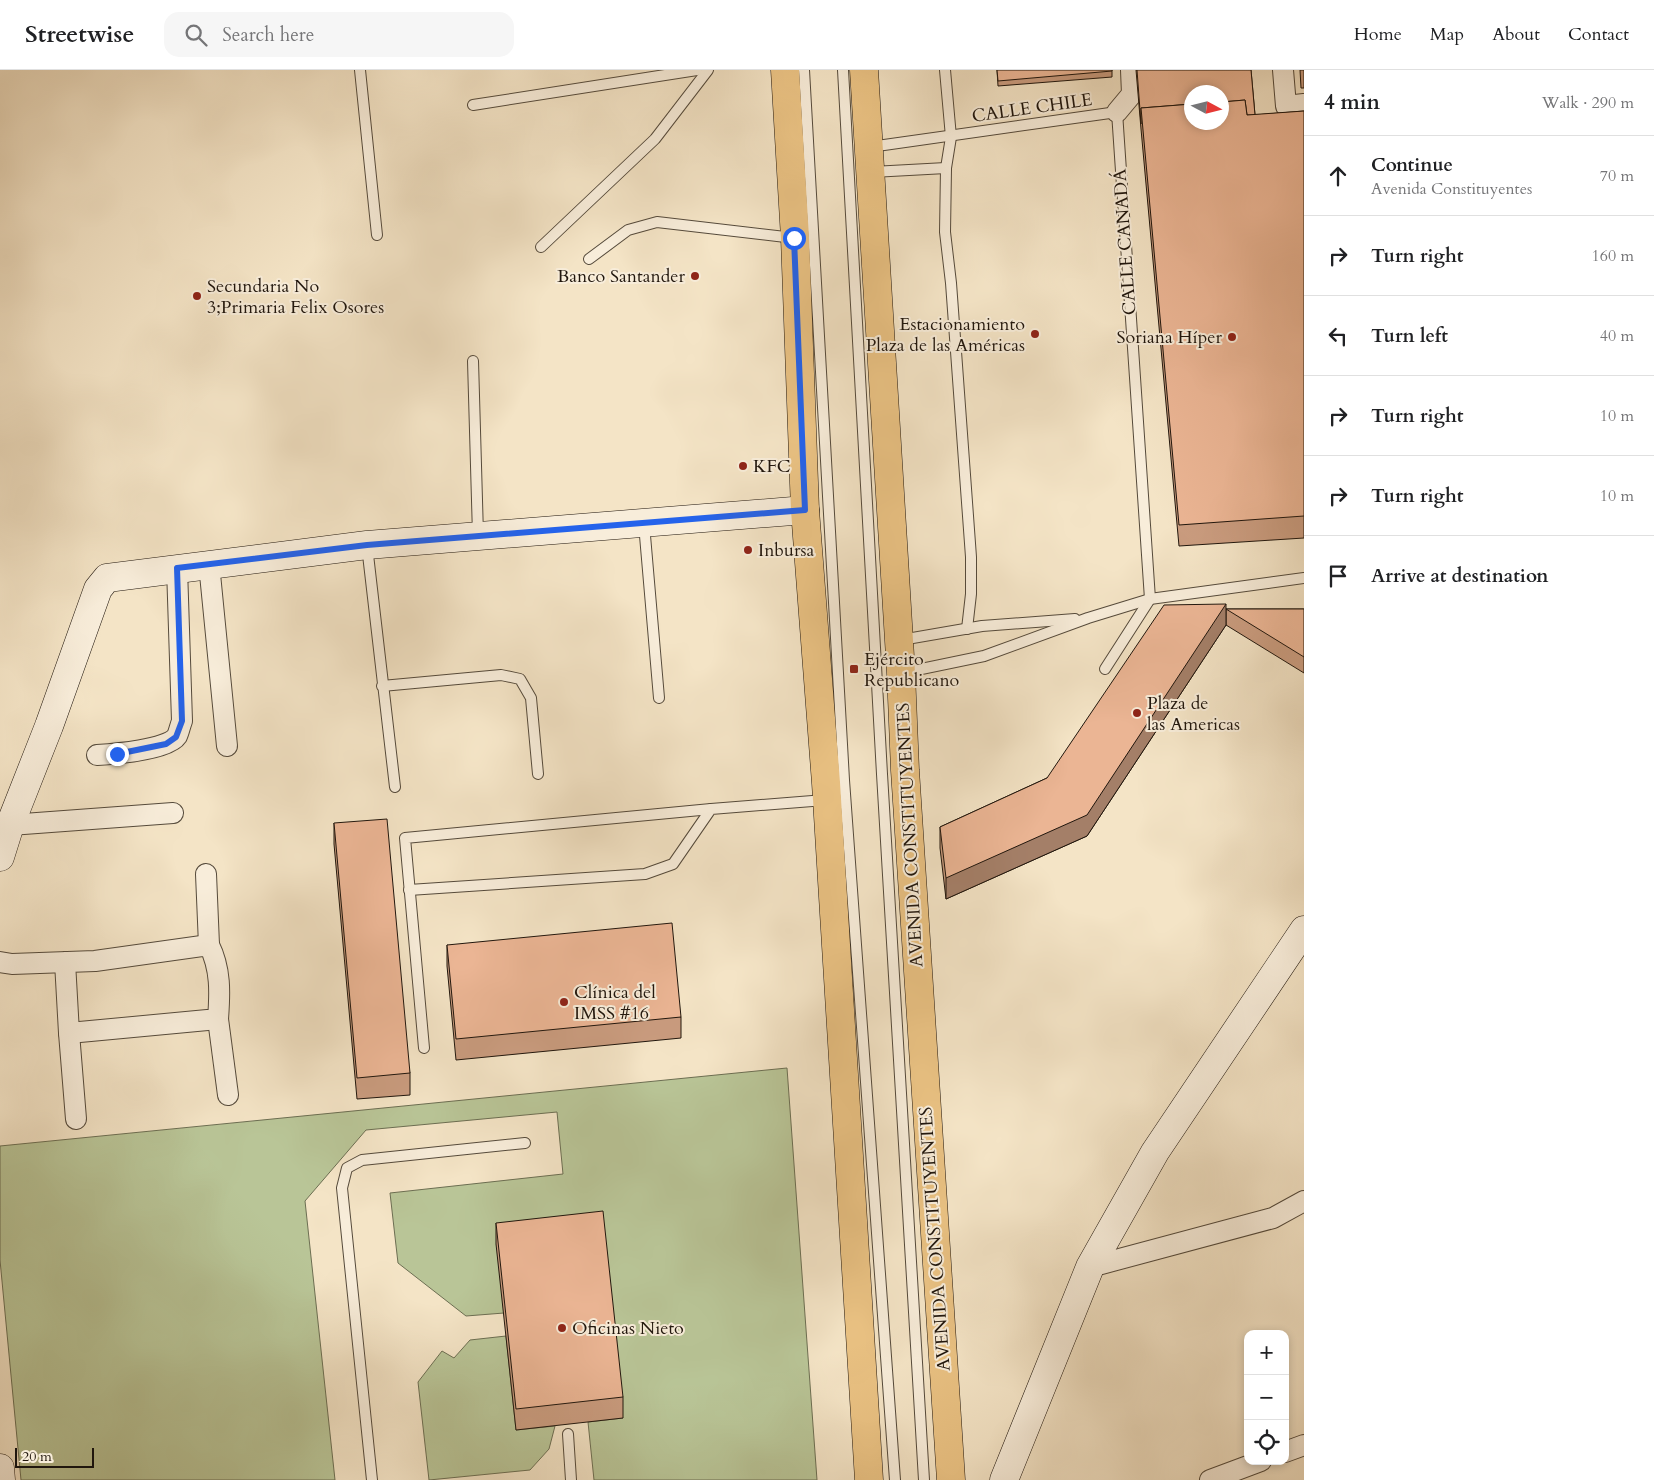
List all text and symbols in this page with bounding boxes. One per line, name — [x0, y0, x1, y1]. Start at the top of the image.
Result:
search box — [164, 12, 514, 57]
text: Streetwise — [25, 18, 134, 51]
icon: search — [182, 21, 210, 49]
text: Search here — [222, 22, 314, 48]
text: Home — [1354, 22, 1402, 47]
text: Map — [1430, 22, 1464, 47]
text: About — [1492, 22, 1540, 47]
text: Contact — [1568, 22, 1629, 47]
north arrow — [1184, 85, 1229, 130]
street label: CALLE CHILE — [970, 87, 1094, 129]
text: 4 min — [1324, 88, 1380, 117]
text: Walk · 290 m — [1542, 92, 1634, 114]
text: Continue — [1371, 152, 1453, 178]
icon: ahead — [1324, 162, 1352, 190]
text: 70 m — [1600, 165, 1634, 187]
street label: CALLE CANADÁ — [1107, 168, 1143, 316]
text: Avenida Constituyentes — [1371, 178, 1532, 200]
route start — [783, 227, 806, 250]
icon: right — [1324, 242, 1352, 270]
text: Turn right — [1371, 243, 1463, 269]
text: 160 m — [1592, 245, 1634, 267]
place label: Banco Santander — [557, 264, 685, 289]
marker: Banco Santander — [689, 270, 701, 282]
place label: Secundaria No 3;Primaria Felix Osores — [207, 274, 384, 320]
marker: Secundaria No 3;Primaria Felix Osores — [191, 290, 203, 302]
place label: Estacionamiento Plaza de las Américas — [866, 312, 1025, 358]
icon: left — [1324, 322, 1352, 350]
text: Turn left — [1371, 323, 1448, 349]
place label: Soriana Híper — [1117, 325, 1222, 350]
text: 40 m — [1600, 325, 1634, 347]
marker: Estacionamiento Plaza de las Américas — [1029, 328, 1041, 340]
marker: Soriana Híper — [1226, 331, 1238, 343]
icon: right — [1324, 402, 1352, 430]
text: Turn right — [1371, 403, 1463, 429]
text: 10 m — [1600, 405, 1634, 427]
place label: KFC — [753, 454, 791, 479]
marker: KFC — [737, 460, 749, 472]
icon: right — [1324, 482, 1352, 510]
text: Turn right — [1371, 483, 1463, 509]
text: 10 m — [1600, 485, 1634, 507]
place label: Inbursa — [758, 538, 814, 563]
marker: Inbursa — [742, 544, 754, 556]
icon: arrive — [1324, 562, 1352, 590]
text: Arrive at destination — [1371, 563, 1548, 589]
place label: Ejército Republicano — [864, 647, 960, 693]
marker: Ejército Republicano — [848, 663, 860, 675]
place label: Plaza de las Americas — [1147, 691, 1240, 737]
street label: AVENIDA CONSTITUYENTES — [891, 702, 929, 968]
marker: Plaza de las Americas — [1131, 707, 1143, 719]
route end — [106, 743, 129, 766]
place label: Clínica del IMSS #16 — [574, 980, 656, 1026]
marker: Clínica del IMSS #16 — [558, 996, 570, 1008]
street label: AVENIDA CONSTITUYENTES — [913, 1106, 957, 1372]
place label: Oficinas Nieto — [572, 1316, 684, 1341]
marker: Oficinas Nieto — [556, 1322, 568, 1334]
map controls — [1244, 1330, 1289, 1465]
button: + — [1244, 1330, 1289, 1375]
button: − — [1244, 1375, 1289, 1420]
button: locate — [1244, 1420, 1289, 1465]
scale bar — [15, 1445, 94, 1468]
text: 20 m — [22, 1447, 52, 1466]

